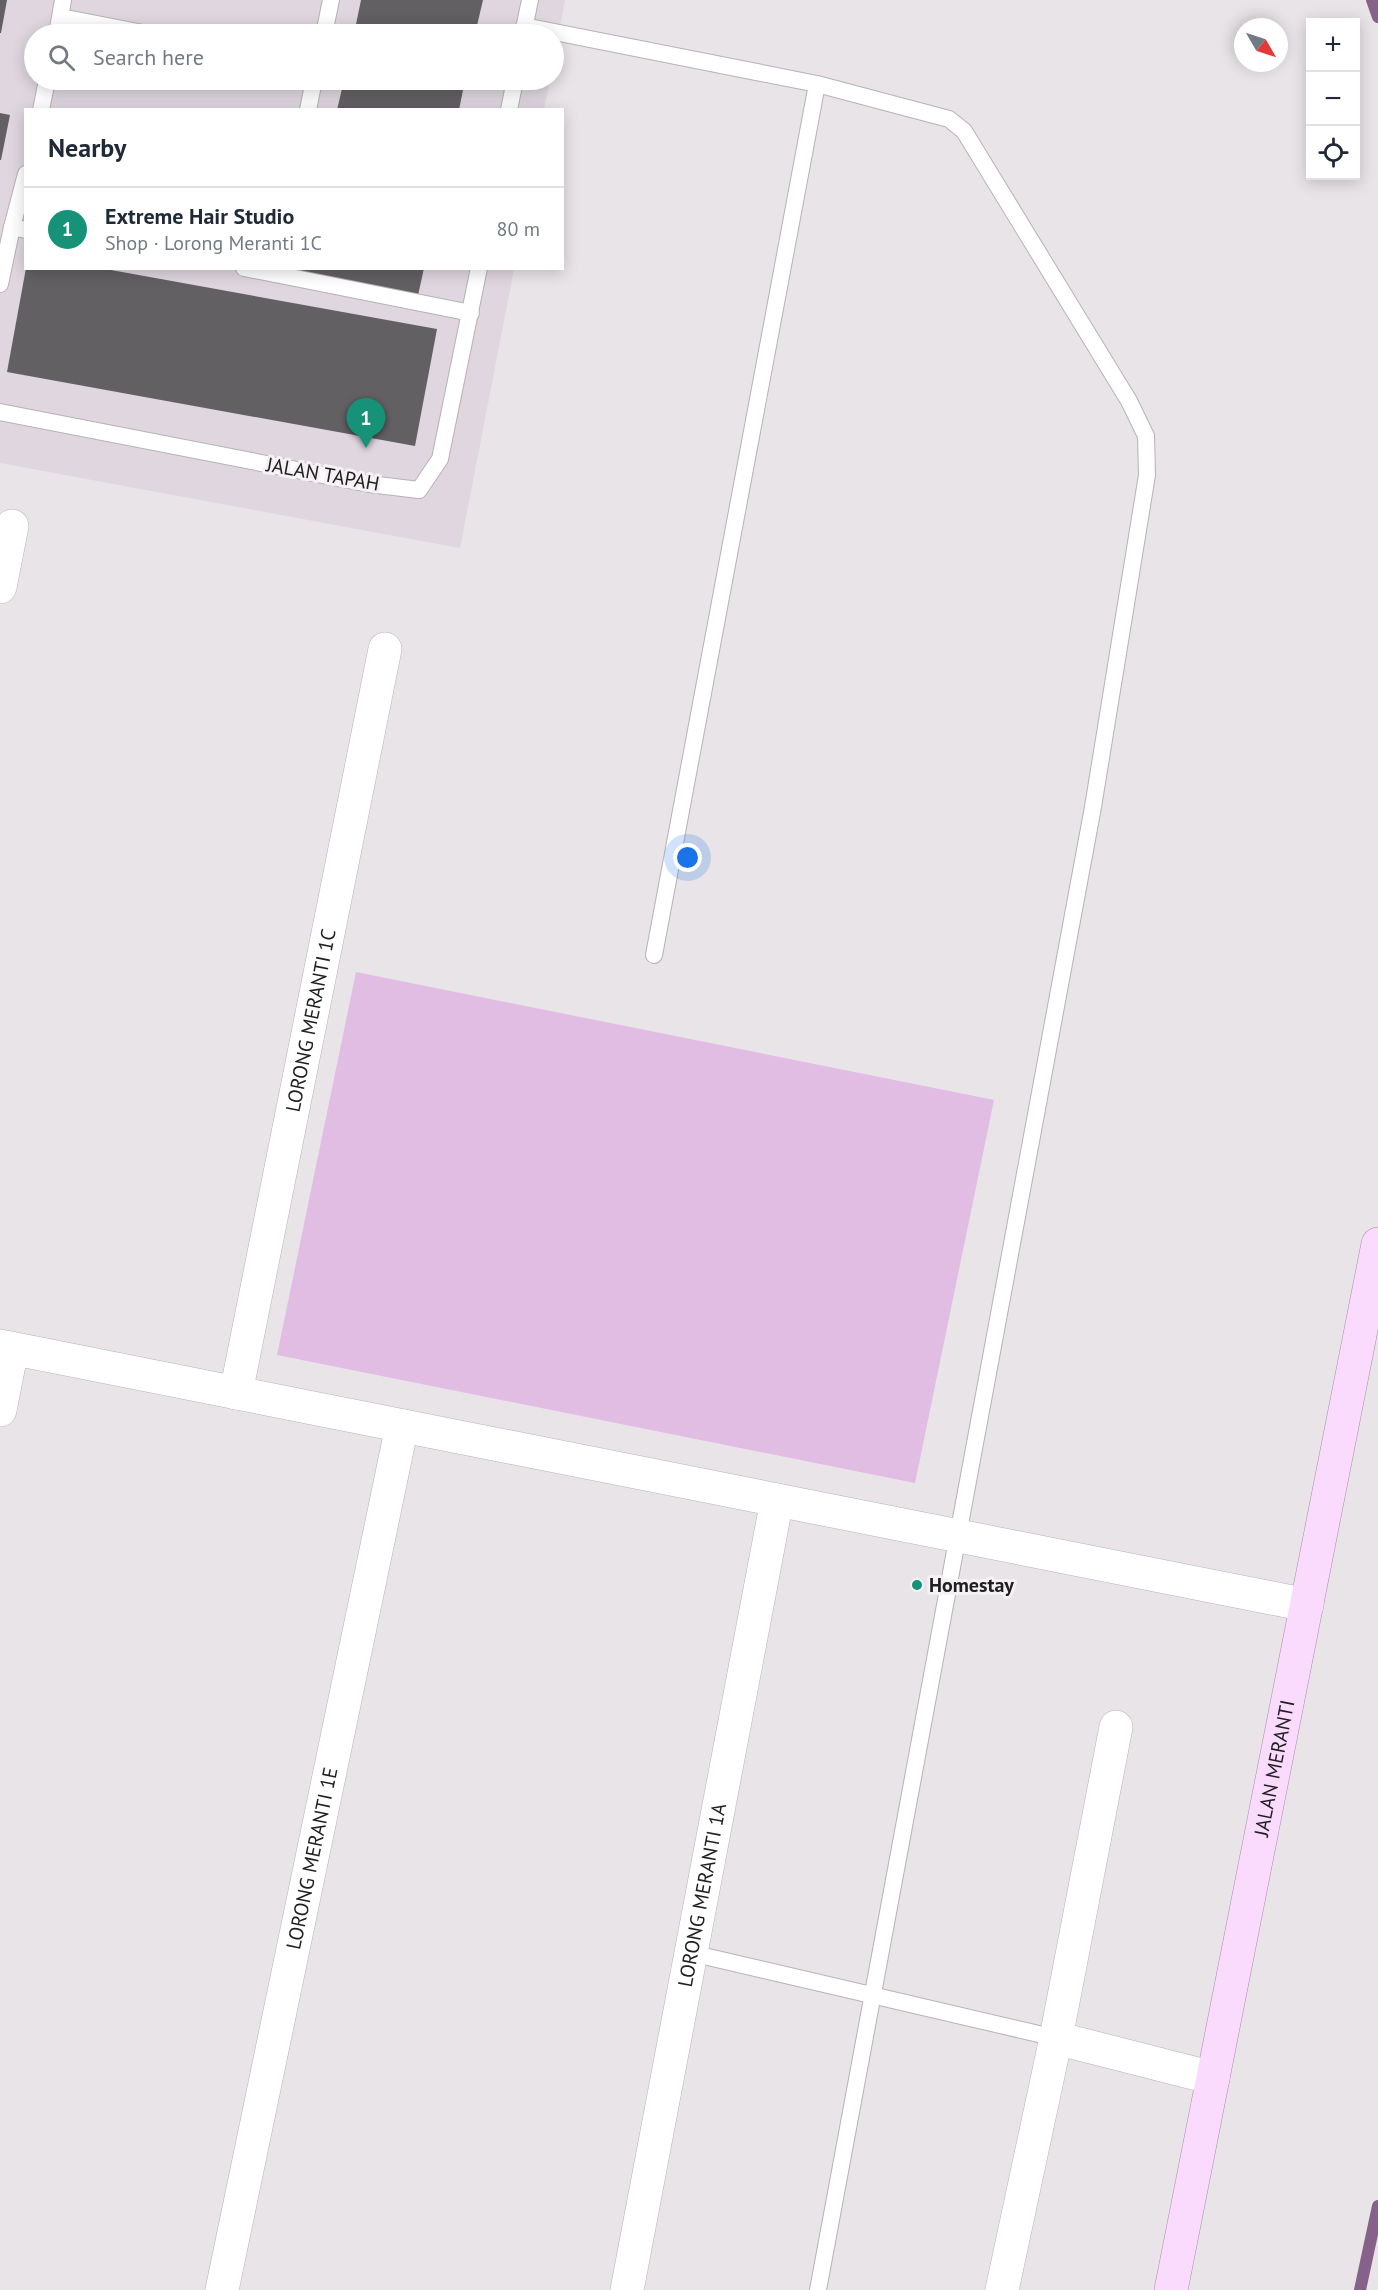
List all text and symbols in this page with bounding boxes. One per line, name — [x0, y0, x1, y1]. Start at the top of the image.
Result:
north arrow — [1234, 18, 1288, 72]
map controls — [1306, 18, 1360, 180]
button: + — [1306, 18, 1360, 72]
search box — [24, 24, 564, 90]
icon: search — [45, 41, 78, 74]
text: Search here — [93, 43, 204, 71]
button: − — [1306, 72, 1360, 126]
button: locate — [1306, 126, 1360, 180]
text: Nearby — [48, 131, 126, 164]
text: Extreme Hair Studio — [105, 202, 294, 230]
text: 1 — [62, 216, 73, 242]
text: 80 m — [497, 216, 540, 242]
text: Shop · Lorong Meranti 1C — [105, 230, 322, 256]
pin: 1 — [346, 398, 386, 448]
street label: JALAN TAPAH — [263, 451, 382, 497]
your location — [673, 843, 702, 872]
street label: LORONG MERANTI 1C — [280, 927, 342, 1114]
place label: Homestay — [929, 1572, 1014, 1598]
marker: Homestay — [910, 1578, 924, 1592]
street label: JALAN MERANTI — [1248, 1698, 1300, 1840]
street label: LORONG MERANTI 1E — [280, 1765, 344, 1952]
street label: LORONG MERANTI 1A — [672, 1801, 732, 1989]

